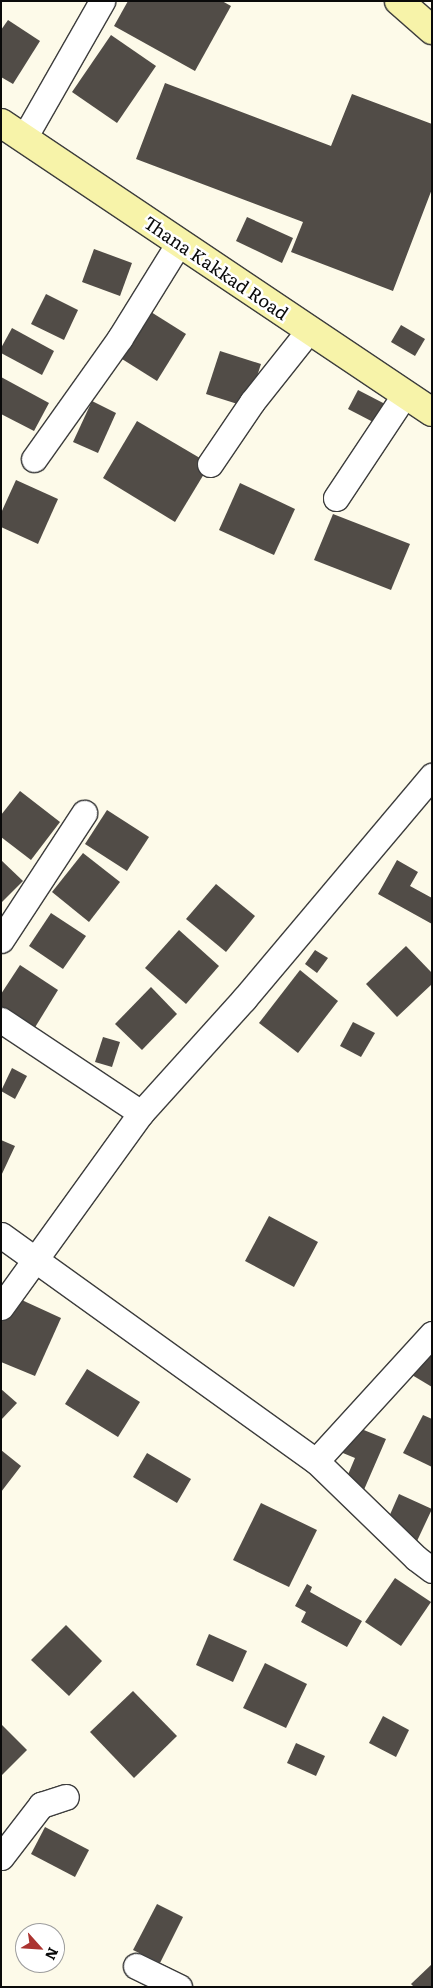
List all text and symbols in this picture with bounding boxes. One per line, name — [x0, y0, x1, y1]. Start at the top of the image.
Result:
street label: Thana Kakkad Road — [140, 212, 292, 324]
north arrow — [15, 1923, 65, 1973]
text: N — [41, 1944, 64, 1964]

